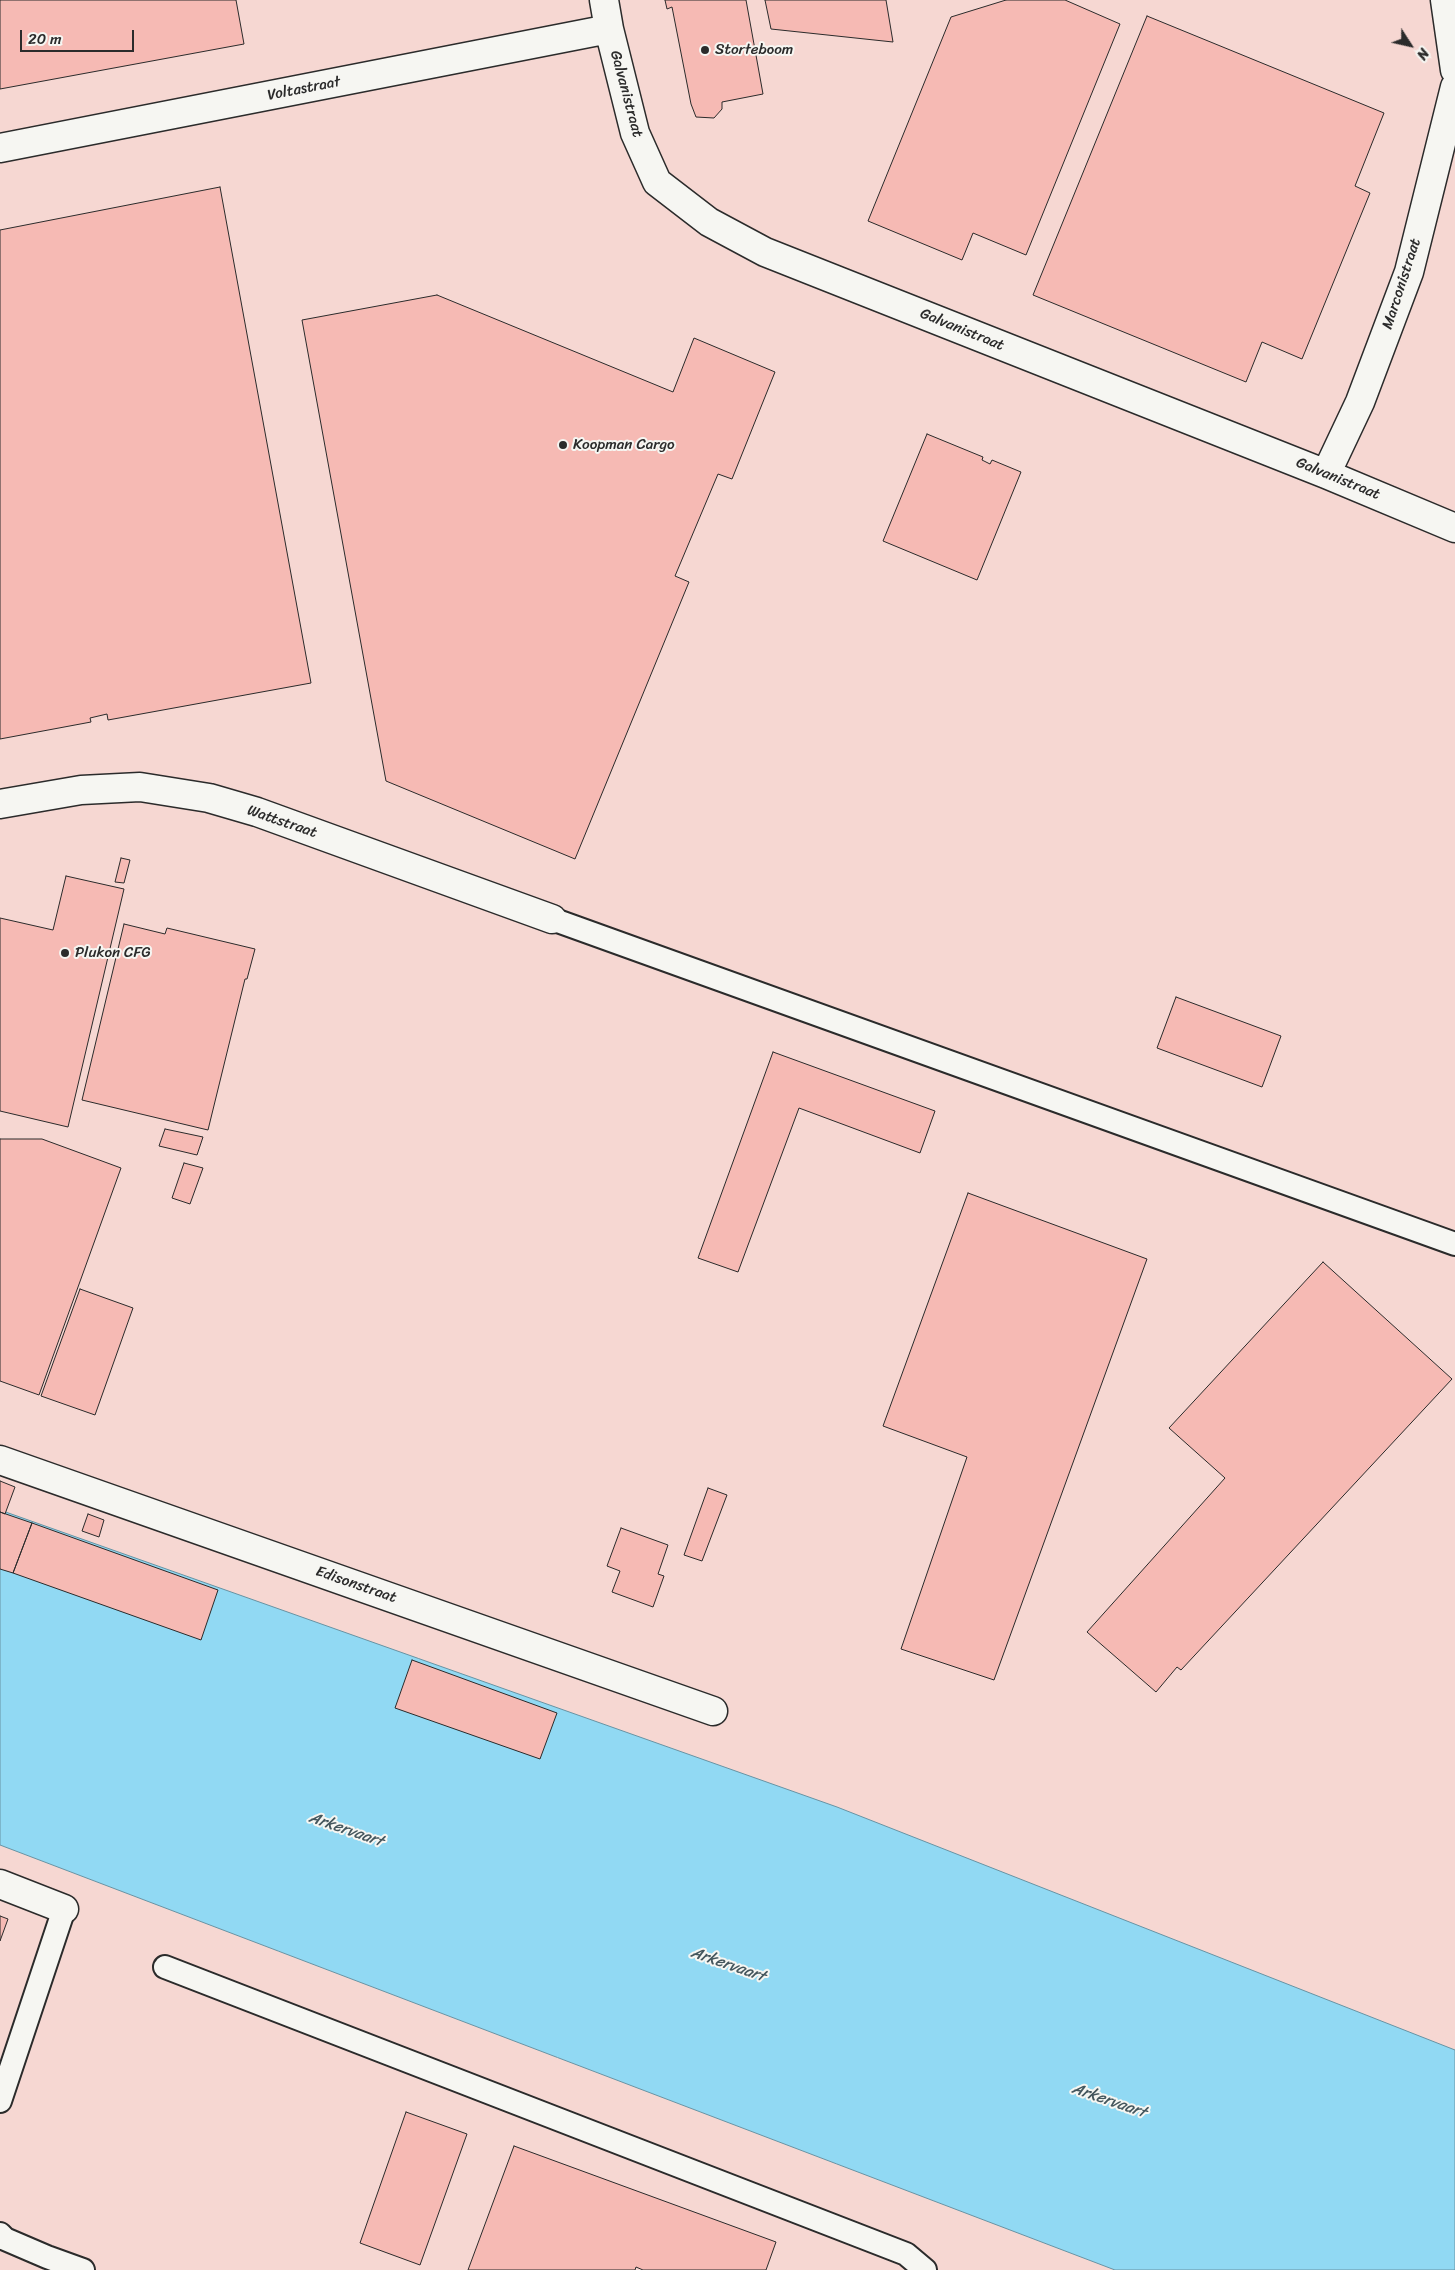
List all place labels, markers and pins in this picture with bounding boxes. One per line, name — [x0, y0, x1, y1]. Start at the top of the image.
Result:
place label: Storteboom — [715, 41, 793, 59]
marker: Storteboom — [699, 44, 711, 56]
place label: Koopman Cargo — [573, 436, 675, 454]
marker: Koopman Cargo — [557, 439, 569, 451]
place label: Plukon CFG — [75, 944, 151, 962]
marker: Plukon CFG — [59, 947, 71, 959]

